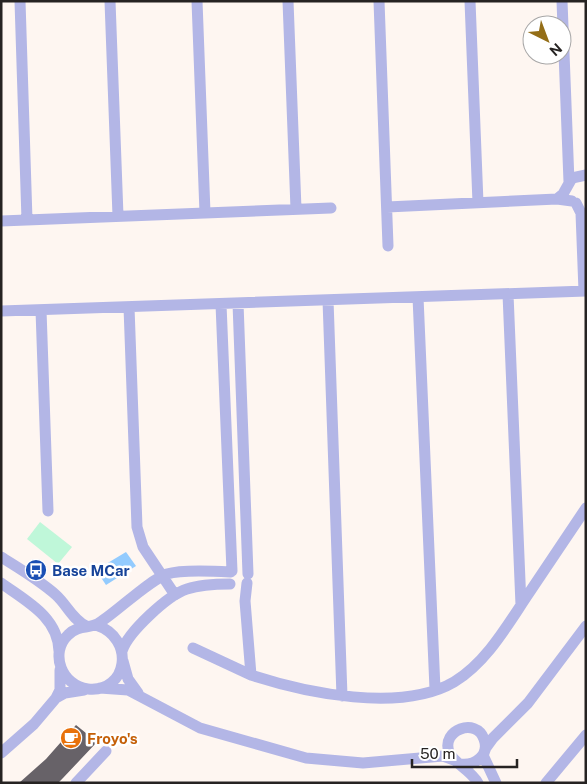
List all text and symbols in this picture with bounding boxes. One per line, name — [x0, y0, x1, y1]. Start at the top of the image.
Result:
north arrow — [522, 15, 572, 65]
text: N — [546, 40, 565, 59]
bus stop icon: Base MCar — [24, 558, 48, 582]
place label: Base MCar — [52, 562, 130, 579]
cafe icon: Froyo's — [59, 726, 83, 750]
place label: Froyo's — [87, 730, 138, 747]
scale bar — [412, 736, 517, 768]
text: 50 m — [420, 745, 455, 762]

